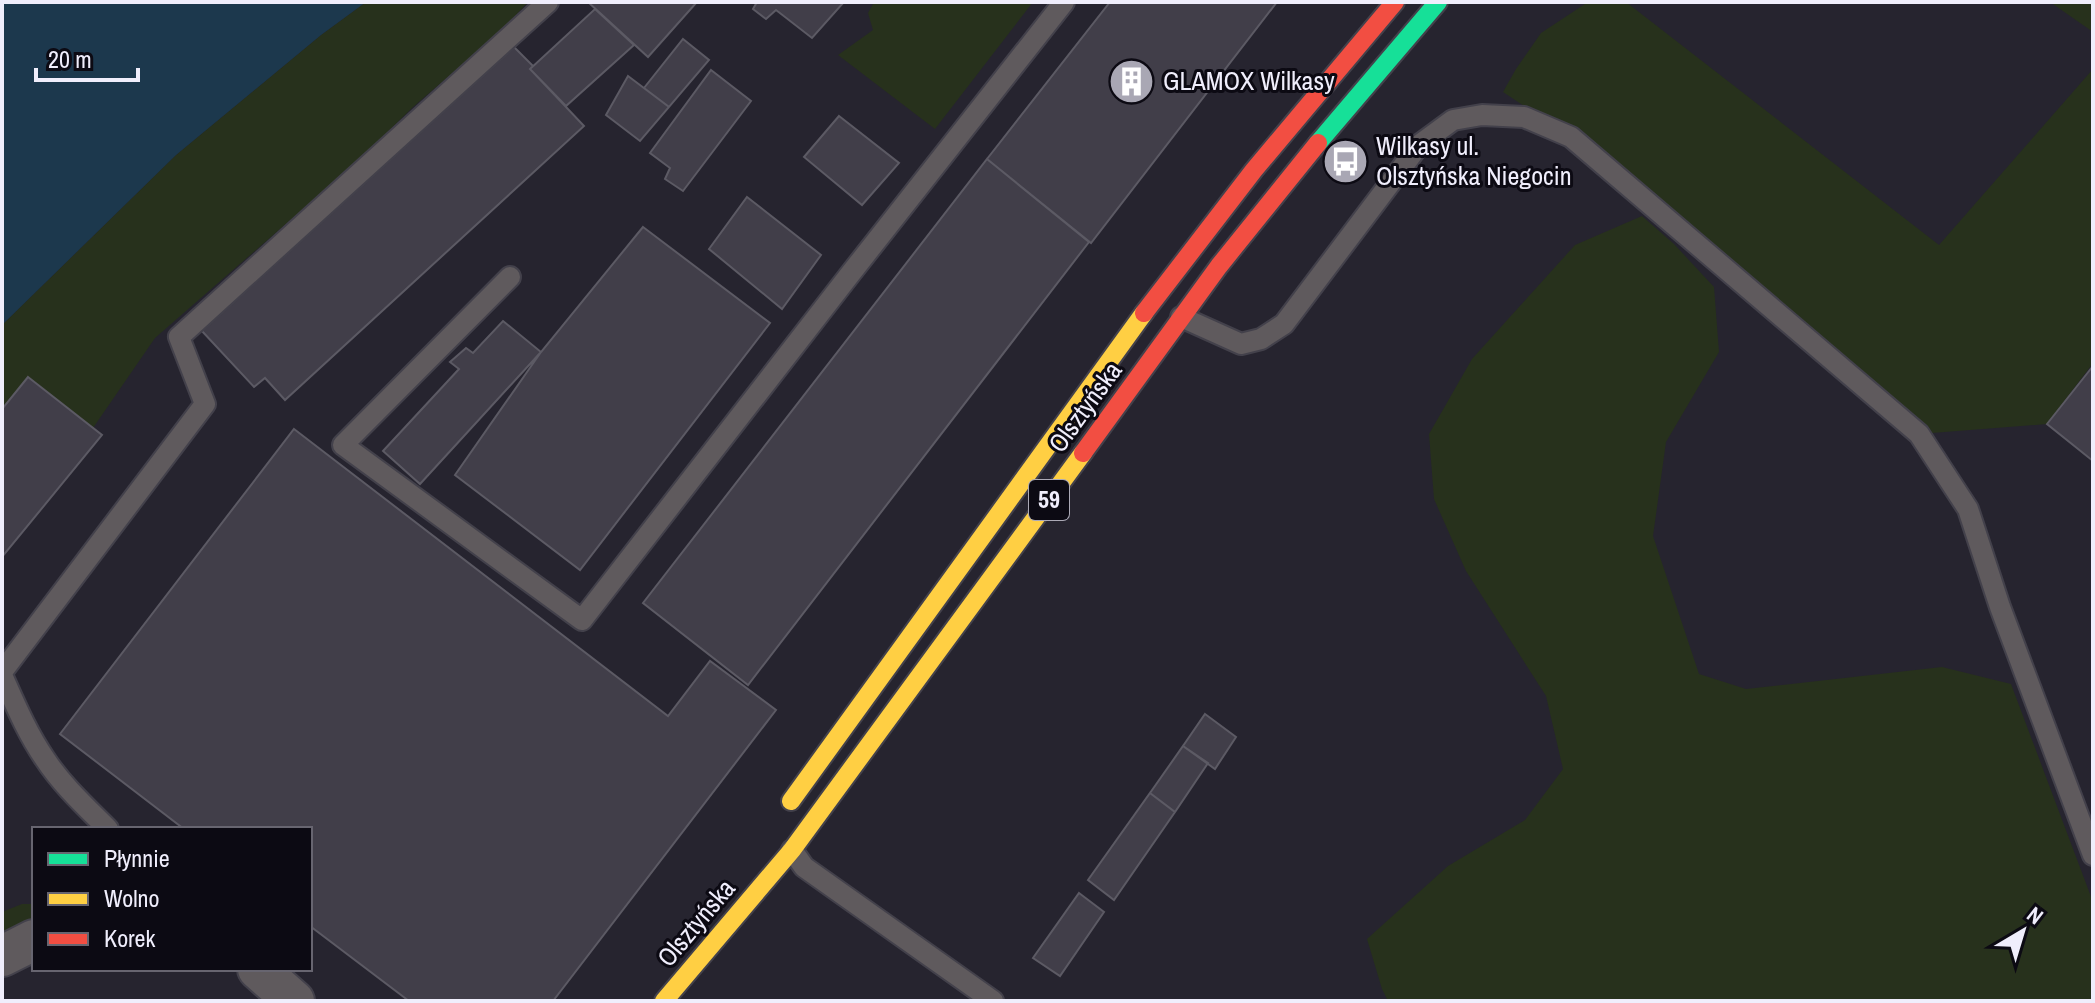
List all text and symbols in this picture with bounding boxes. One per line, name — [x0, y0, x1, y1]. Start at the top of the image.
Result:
scale bar — [36, 32, 138, 82]
text: 20 m — [48, 43, 92, 75]
building icon: GLAMOX Wilkasy — [1108, 57, 1156, 105]
place label: GLAMOX Wilkasy — [1163, 63, 1335, 98]
place label: Wilkasy ul. Olsztyńska Niegocin — [1376, 128, 1572, 193]
bus stop icon: Wilkasy ul. Olsztyńska Niegocin — [1321, 137, 1369, 185]
street label: Olsztyńska — [1040, 354, 1129, 459]
road number: 59 — [1029, 480, 1069, 520]
legend — [32, 827, 312, 971]
text: Płynnie — [104, 842, 170, 874]
street label: Olsztyńska — [649, 871, 743, 974]
text: Wolno — [104, 882, 159, 914]
north arrow — [1983, 891, 2063, 971]
text: N — [2021, 899, 2050, 931]
text: Korek — [104, 922, 156, 954]

